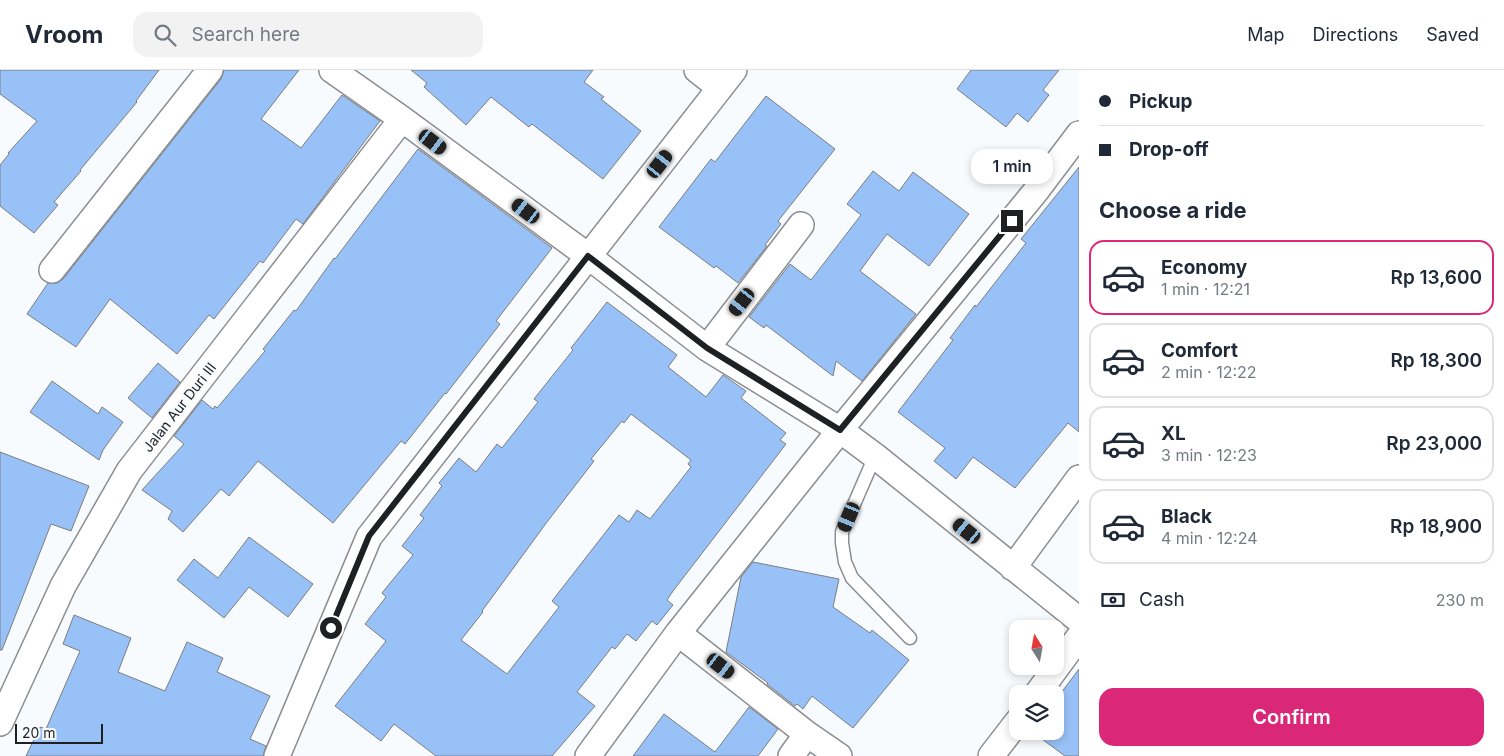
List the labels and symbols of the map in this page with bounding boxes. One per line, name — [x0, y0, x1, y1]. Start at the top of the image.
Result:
car — [416, 127, 449, 157]
car — [644, 148, 675, 180]
callout: 1 min — [971, 148, 1053, 184]
car — [509, 196, 542, 226]
route end — [1001, 210, 1023, 232]
car — [726, 286, 757, 318]
street label: Jalan Aur Duri III — [139, 359, 219, 455]
car — [836, 500, 861, 534]
car — [950, 516, 983, 546]
route start — [320, 617, 342, 639]
north arrow — [1009, 620, 1064, 675]
car — [704, 651, 737, 681]
scale bar — [15, 721, 102, 744]

